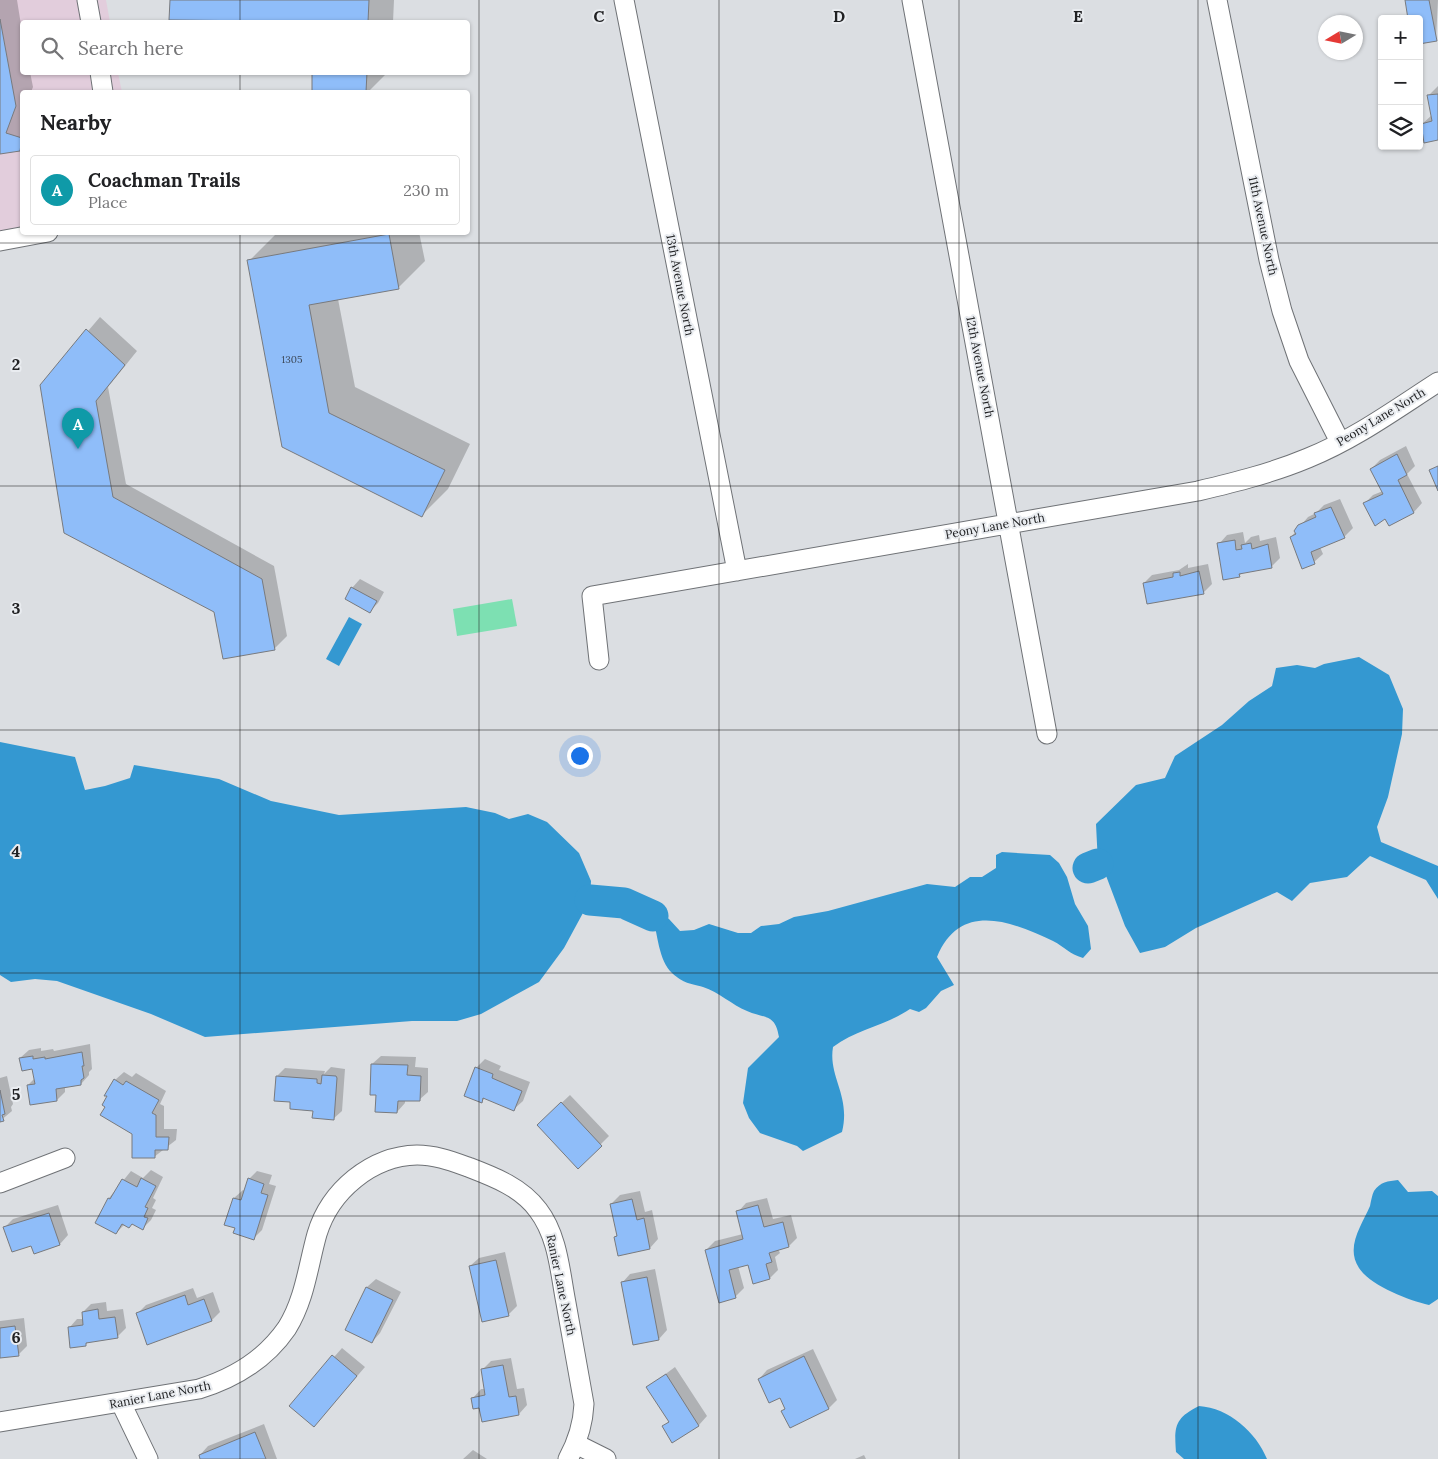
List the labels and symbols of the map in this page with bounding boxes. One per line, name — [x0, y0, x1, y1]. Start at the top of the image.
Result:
text: C — [593, 6, 605, 26]
text: D — [833, 6, 845, 26]
text: E — [1073, 6, 1083, 26]
north arrow — [1318, 15, 1363, 60]
street label: 11th Avenue North — [1246, 175, 1281, 277]
street label: 13th Avenue North — [663, 233, 698, 337]
street label: 12th Avenue North — [963, 315, 998, 419]
house number: 1305 — [282, 353, 302, 366]
text: 2 — [12, 354, 20, 374]
street label: Peony Lane North — [1334, 384, 1428, 449]
pin: A — [62, 408, 94, 449]
street label: Peony Lane North — [944, 509, 1046, 542]
text: 3 — [12, 598, 21, 618]
your location — [567, 743, 593, 769]
text: 4 — [12, 841, 21, 861]
text: 5 — [12, 1084, 21, 1104]
street label: Ranier Lane North — [543, 1233, 580, 1337]
text: 6 — [11, 1327, 21, 1347]
street label: Ranier Lane North — [108, 1377, 212, 1412]

